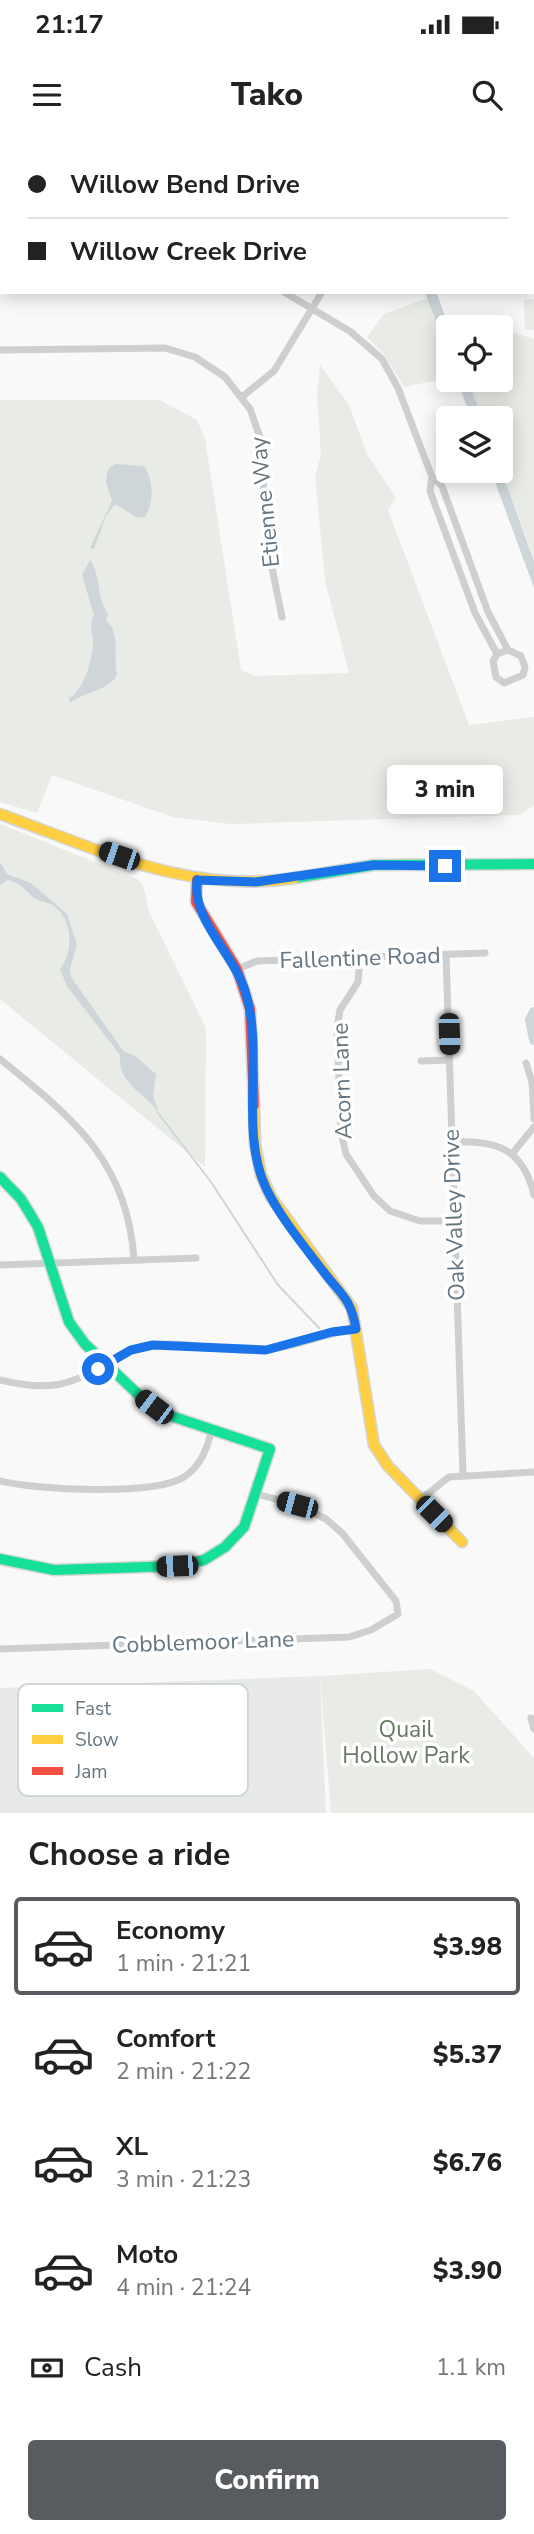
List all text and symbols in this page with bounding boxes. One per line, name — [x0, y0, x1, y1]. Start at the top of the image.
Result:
text: 21:17 — [35, 7, 104, 42]
text: Tako — [231, 73, 303, 116]
icon: menu — [28, 76, 66, 114]
icon: search — [468, 76, 506, 114]
text: Willow Bend Drive — [70, 167, 300, 202]
text: Willow Creek Drive — [70, 234, 307, 269]
map controls — [436, 315, 513, 483]
button: locate — [436, 315, 513, 392]
button: layers — [436, 406, 513, 483]
street label: Etienne Way — [243, 435, 287, 569]
callout: 3 min — [387, 764, 503, 814]
text: 3 min — [415, 774, 475, 805]
car — [96, 839, 143, 873]
route end — [429, 850, 461, 882]
street label: Fallentine Road — [279, 940, 441, 976]
car — [438, 1013, 461, 1055]
street label: Acorn Lane — [324, 1022, 360, 1140]
street label: Oak Valley Drive — [436, 1129, 472, 1301]
route start — [82, 1353, 114, 1385]
car — [131, 1386, 178, 1428]
car — [274, 1489, 321, 1521]
car — [412, 1492, 457, 1536]
car — [156, 1555, 199, 1577]
street label: Cobblemoor Lane — [111, 1623, 295, 1661]
legend — [18, 1684, 248, 1796]
text: Fast — [75, 1696, 111, 1722]
park label: Quail Hollow Park — [342, 1714, 470, 1771]
text: Slow — [75, 1727, 119, 1753]
text: Jam — [74, 1759, 108, 1785]
text: Choose a ride — [28, 1833, 230, 1876]
text: Economy — [116, 1913, 225, 1948]
icon: car — [32, 1915, 95, 1978]
text: $3.98 — [433, 1929, 502, 1964]
text: 1 min · 21:21 — [116, 1948, 251, 1979]
text: Comfort — [116, 2021, 216, 2056]
icon: car — [32, 2023, 95, 2086]
text: $5.37 — [433, 2037, 502, 2072]
text: 2 min · 21:22 — [116, 2056, 251, 2087]
text: XL — [116, 2129, 148, 2164]
icon: car — [32, 2131, 95, 2194]
text: $6.76 — [433, 2145, 502, 2180]
text: 3 min · 21:23 — [116, 2164, 251, 2195]
text: Moto — [116, 2237, 178, 2272]
icon: car — [32, 2239, 95, 2302]
text: $3.90 — [433, 2253, 502, 2288]
text: 4 min · 21:24 — [116, 2272, 251, 2303]
icon: cash — [28, 2349, 66, 2387]
text: Cash — [84, 2350, 142, 2385]
text: 1.1 km — [436, 2352, 506, 2383]
button: Confirm — [28, 2440, 506, 2520]

